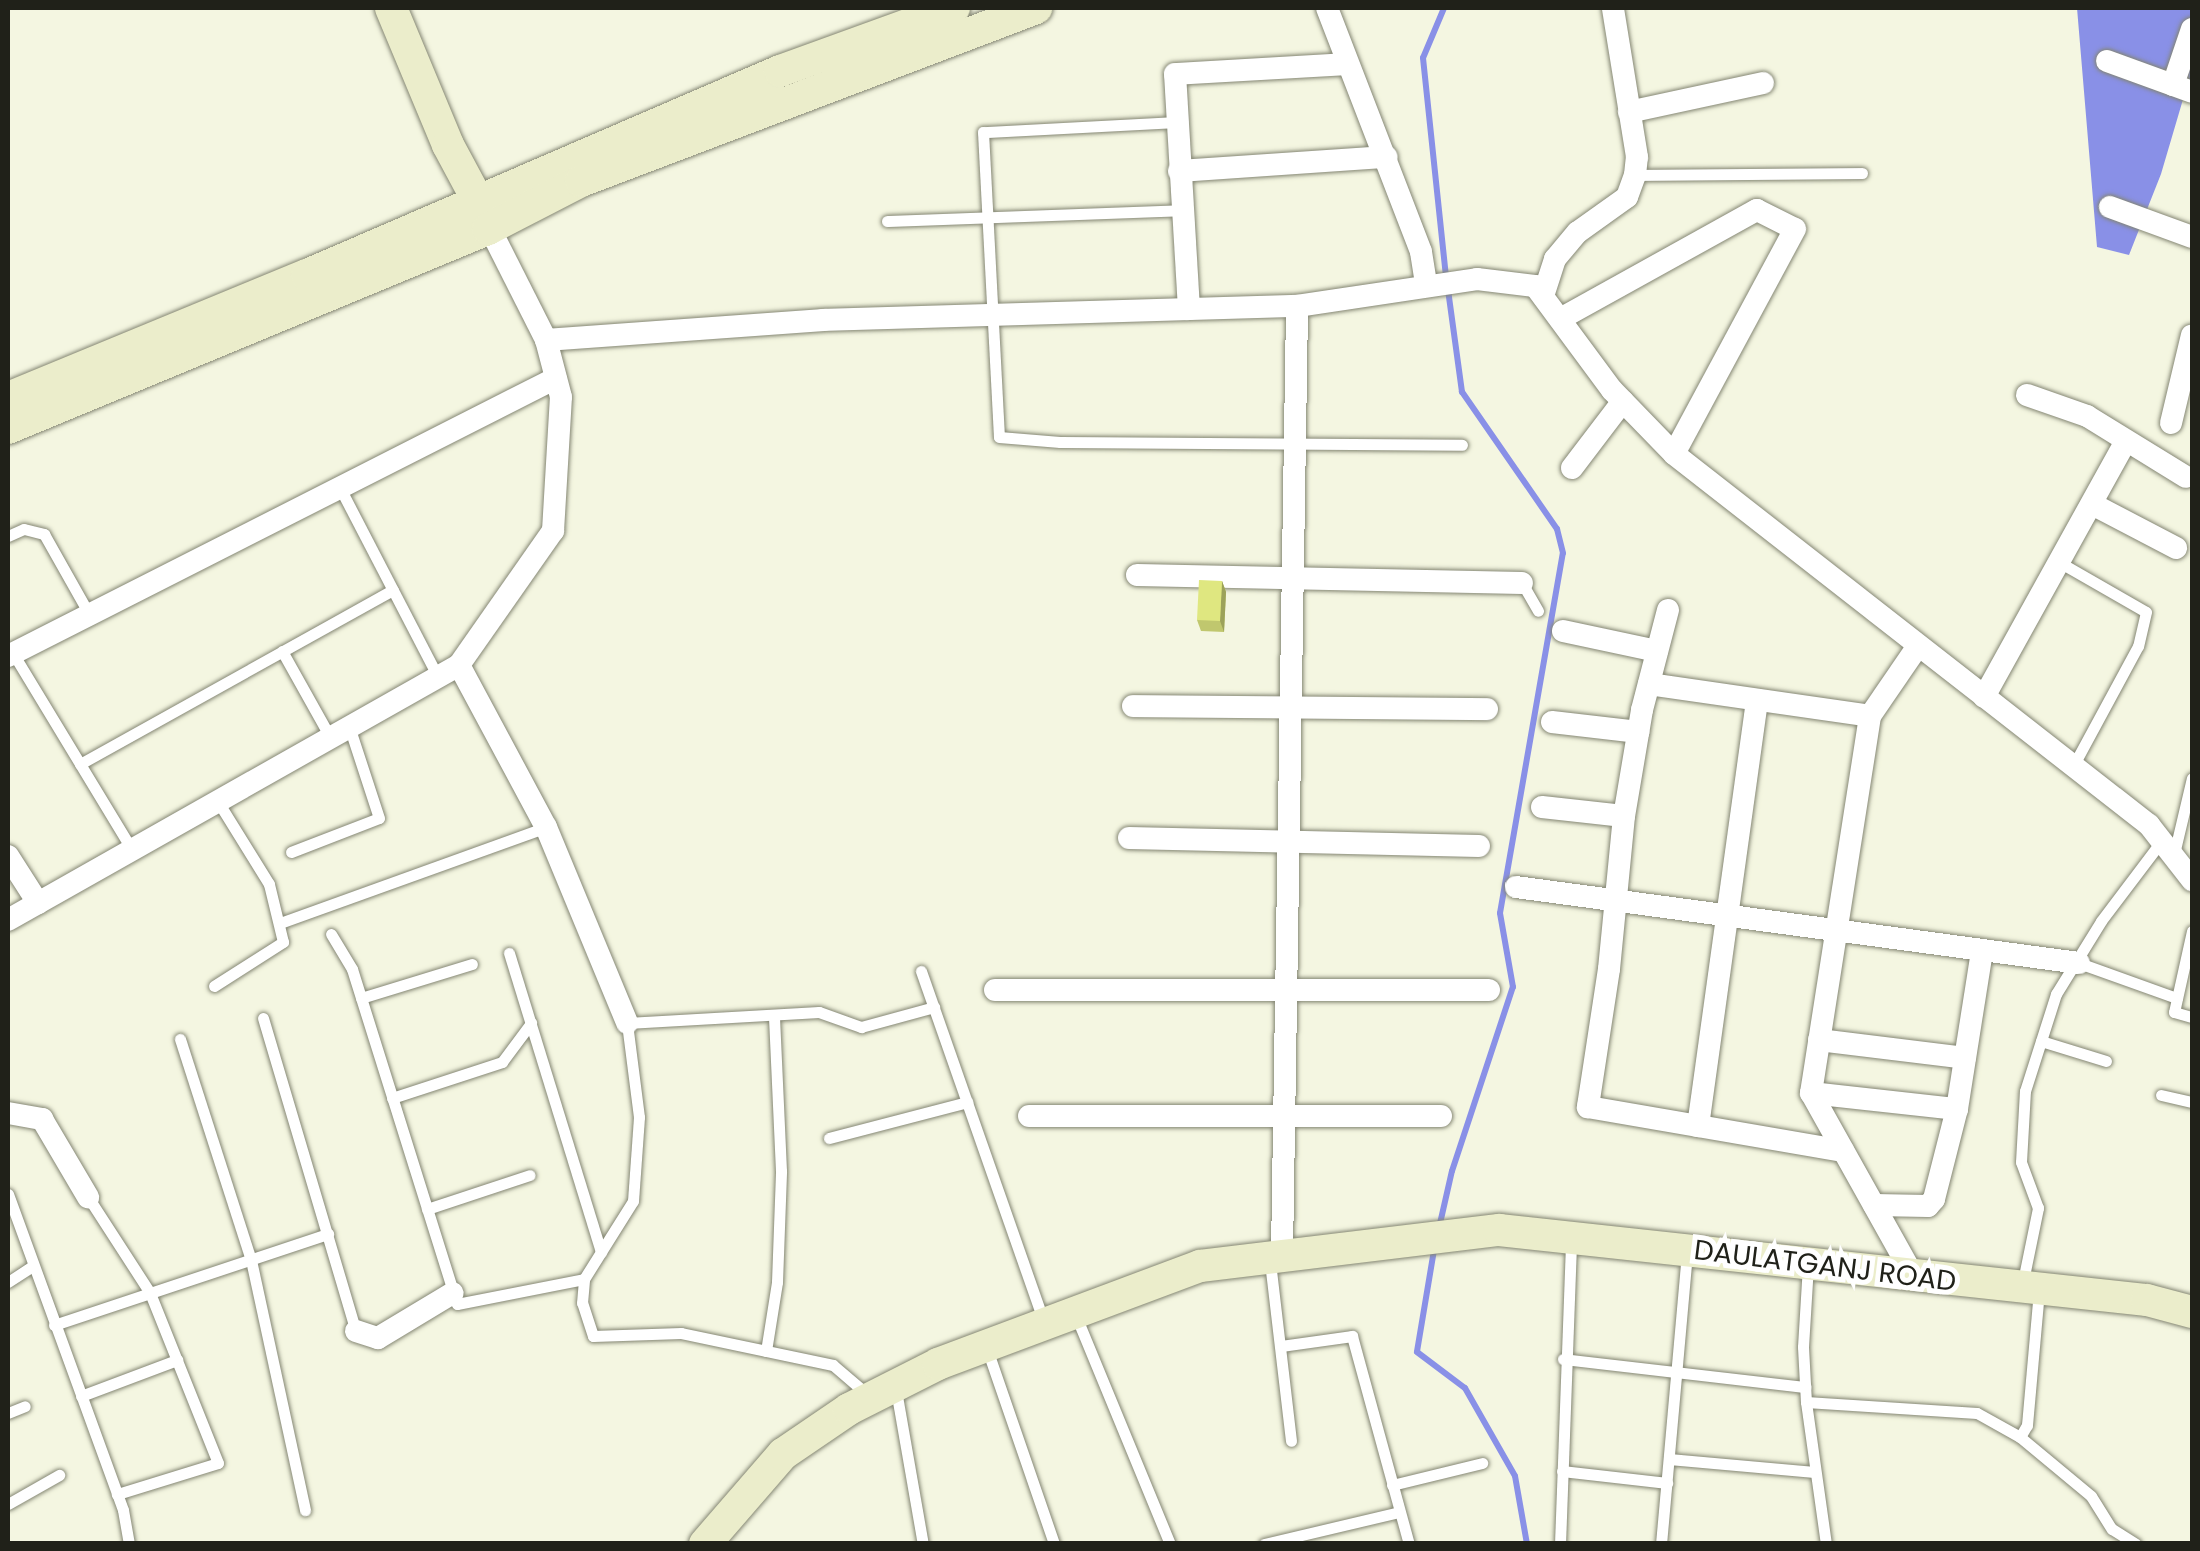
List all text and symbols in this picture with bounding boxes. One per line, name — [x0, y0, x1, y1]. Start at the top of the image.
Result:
street label: DAULATGANJ ROAD — [1692, 1233, 1958, 1299]

